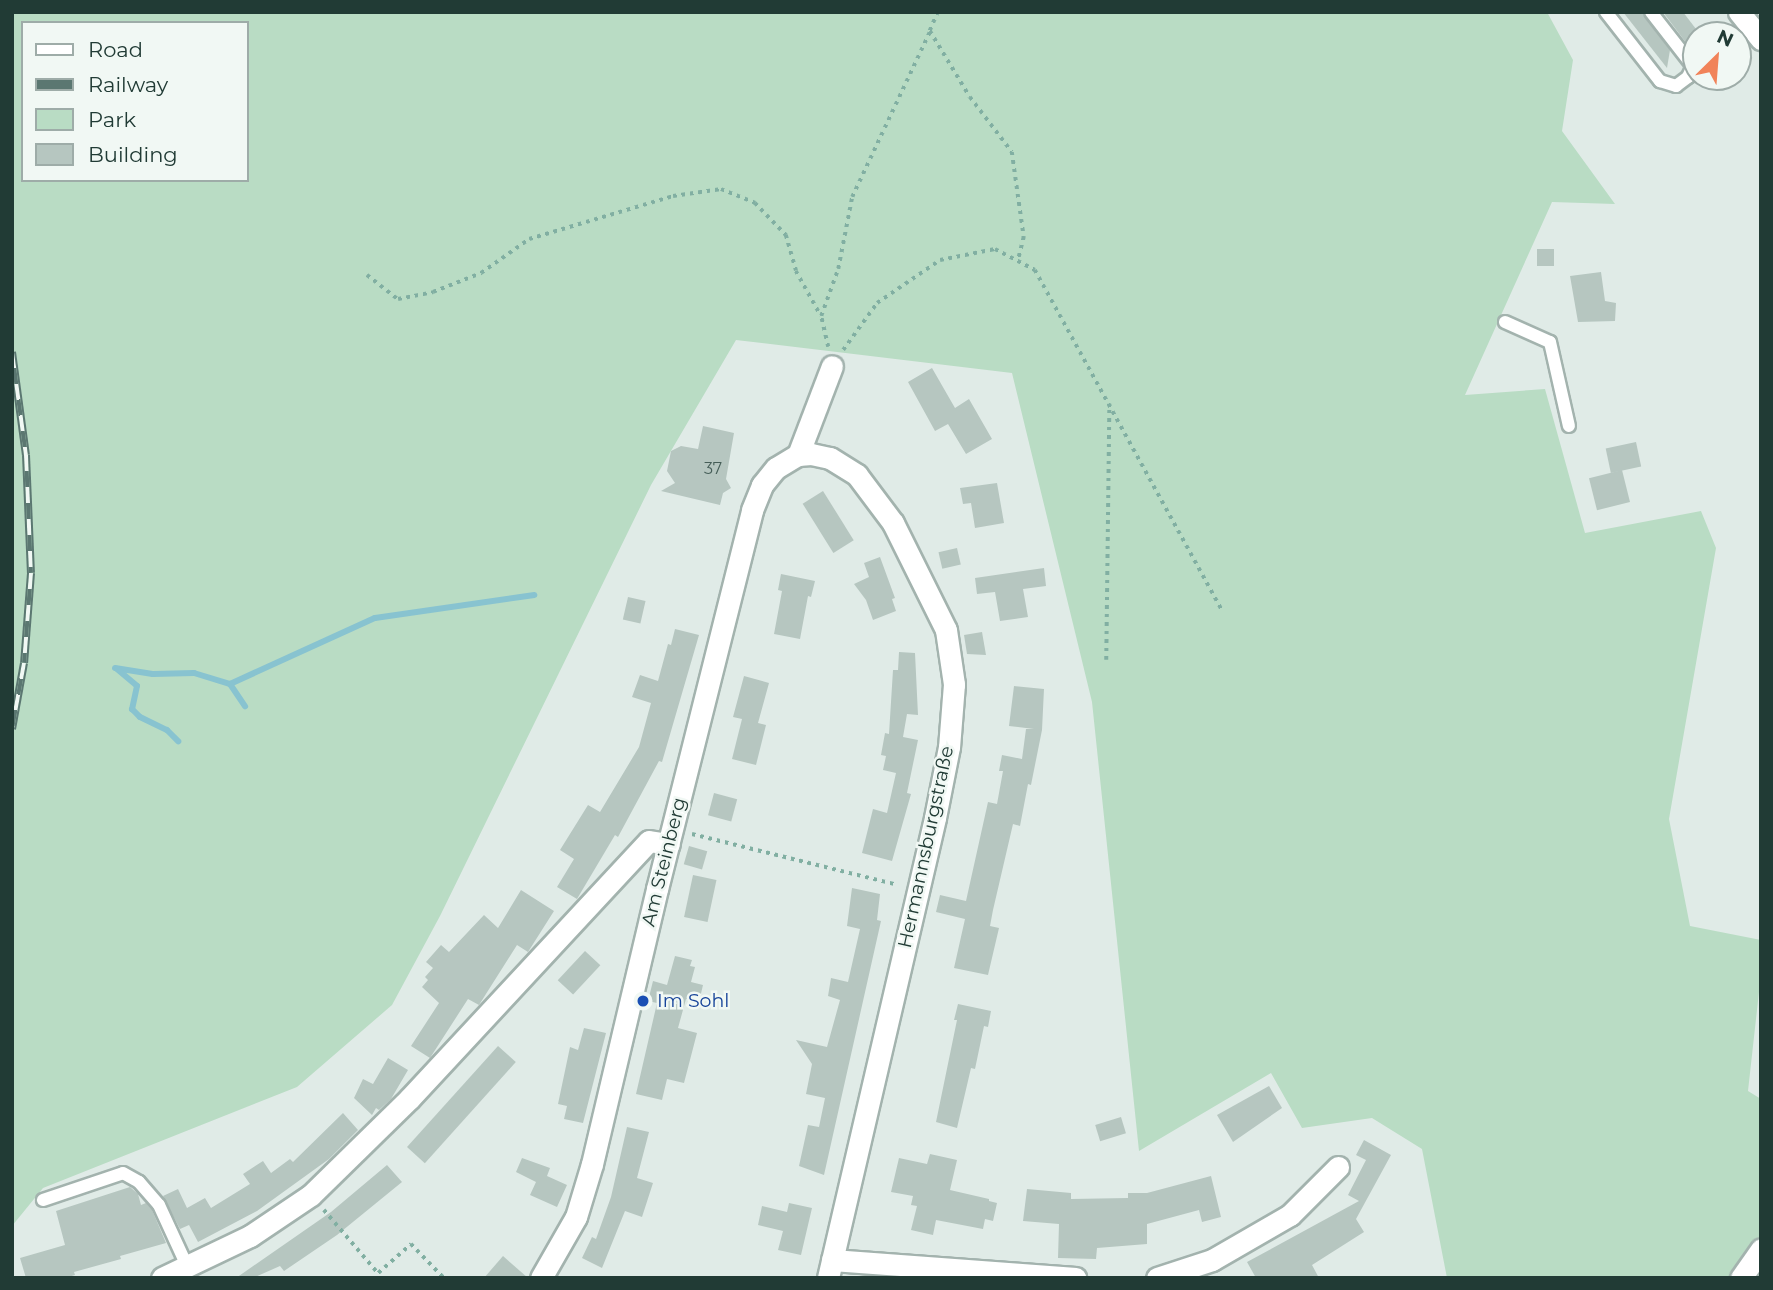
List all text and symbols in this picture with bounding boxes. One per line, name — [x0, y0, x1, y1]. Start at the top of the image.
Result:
legend — [21, 21, 248, 182]
north arrow — [1682, 21, 1752, 91]
text: N — [1713, 25, 1737, 52]
text: Road — [88, 37, 143, 62]
text: Railway — [88, 72, 168, 97]
text: Park — [88, 107, 136, 132]
text: Building — [88, 142, 178, 167]
house number: 37 — [704, 459, 722, 479]
street label: Hermannsburgstraße — [893, 744, 959, 950]
street label: Am Steinberg — [637, 795, 691, 929]
place label: Im Sohl — [657, 990, 729, 1012]
marker: Im Sohl — [635, 993, 651, 1009]

